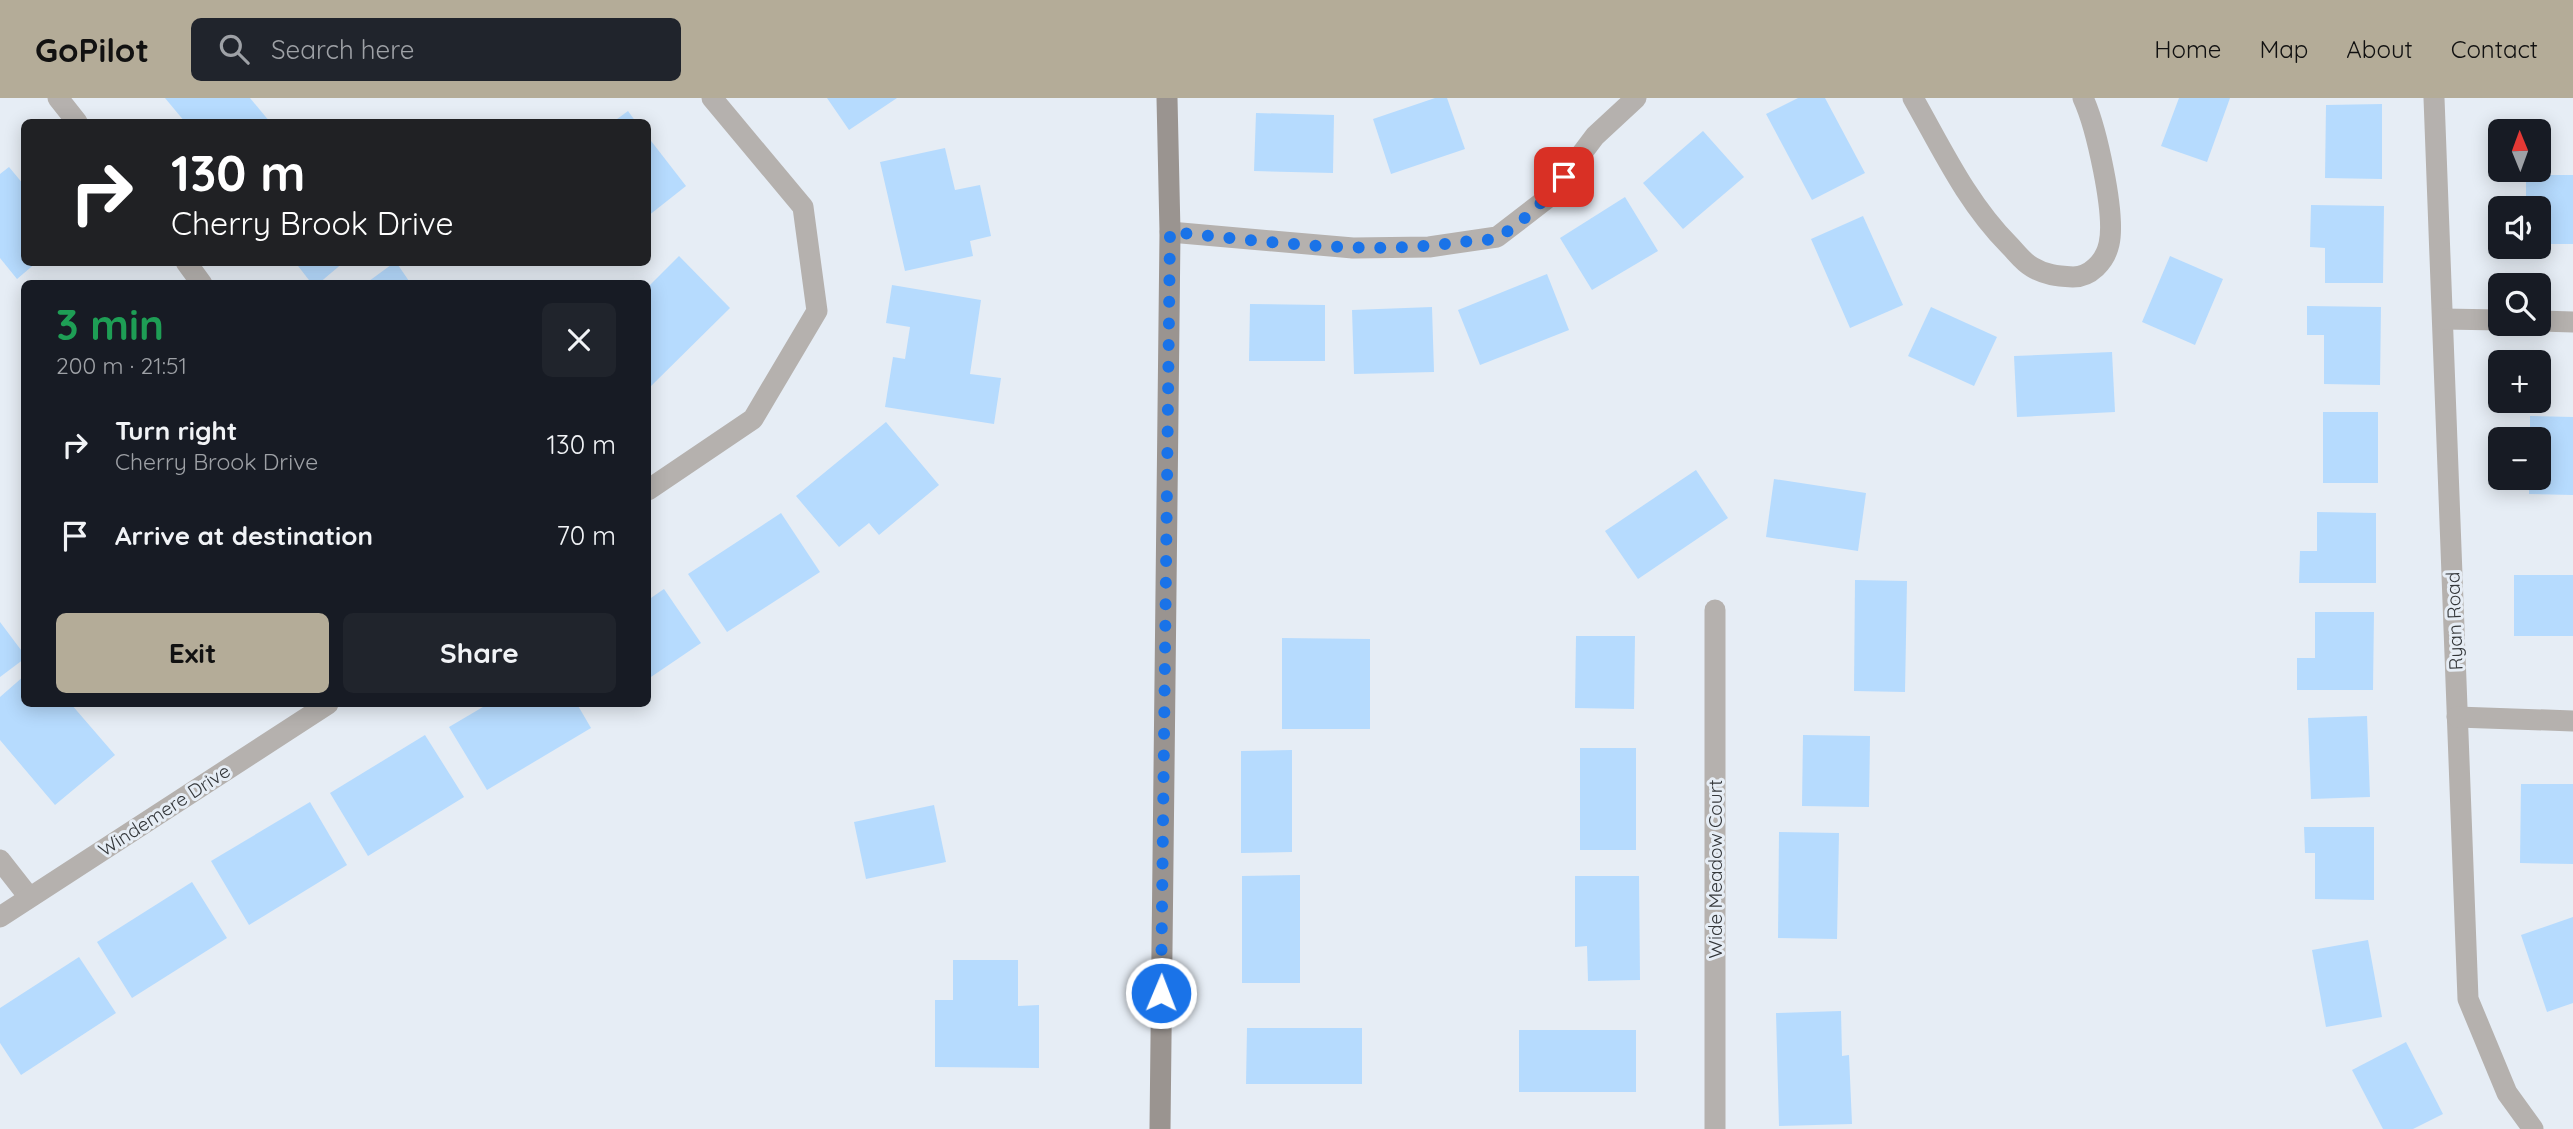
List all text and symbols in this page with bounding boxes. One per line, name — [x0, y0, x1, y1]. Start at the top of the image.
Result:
search box — [191, 18, 681, 81]
text: GoPilot — [35, 29, 149, 70]
icon: search — [215, 30, 253, 68]
text: Search here — [271, 33, 414, 66]
text: Home — [2154, 34, 2221, 64]
text: Map — [2259, 34, 2308, 64]
text: About — [2346, 34, 2413, 64]
text: Contact — [2451, 34, 2538, 64]
north arrow — [2488, 119, 2552, 182]
map controls — [2488, 119, 2551, 490]
text: 130 m — [171, 142, 305, 203]
icon: right — [56, 147, 147, 238]
pin — [1534, 147, 1594, 207]
icon: arrive — [1545, 158, 1583, 196]
button: sound — [2488, 196, 2551, 259]
text: Cherry Brook Drive — [171, 203, 454, 243]
button: search — [2488, 273, 2551, 336]
text: 3 min — [56, 298, 164, 351]
button: close — [542, 303, 616, 377]
button: + — [2488, 350, 2551, 413]
text: 200 m · 21:51 — [56, 351, 187, 380]
text: Turn right — [115, 414, 237, 447]
icon: right — [56, 426, 94, 464]
button: − — [2488, 427, 2551, 490]
text: 130 m — [546, 428, 616, 461]
text: Cherry Brook Drive — [115, 447, 318, 476]
icon: arrive — [56, 517, 94, 555]
text: Arrive at destination — [115, 519, 373, 552]
text: 70 m — [556, 519, 616, 552]
street label: Ryan Road — [2440, 571, 2468, 671]
button: Exit — [56, 613, 329, 693]
button: Share — [343, 613, 616, 693]
street label: Windemere Drive — [94, 758, 234, 862]
street label: Wide Meadow Court — [1703, 780, 1727, 958]
position arrow — [1124, 956, 1198, 1030]

